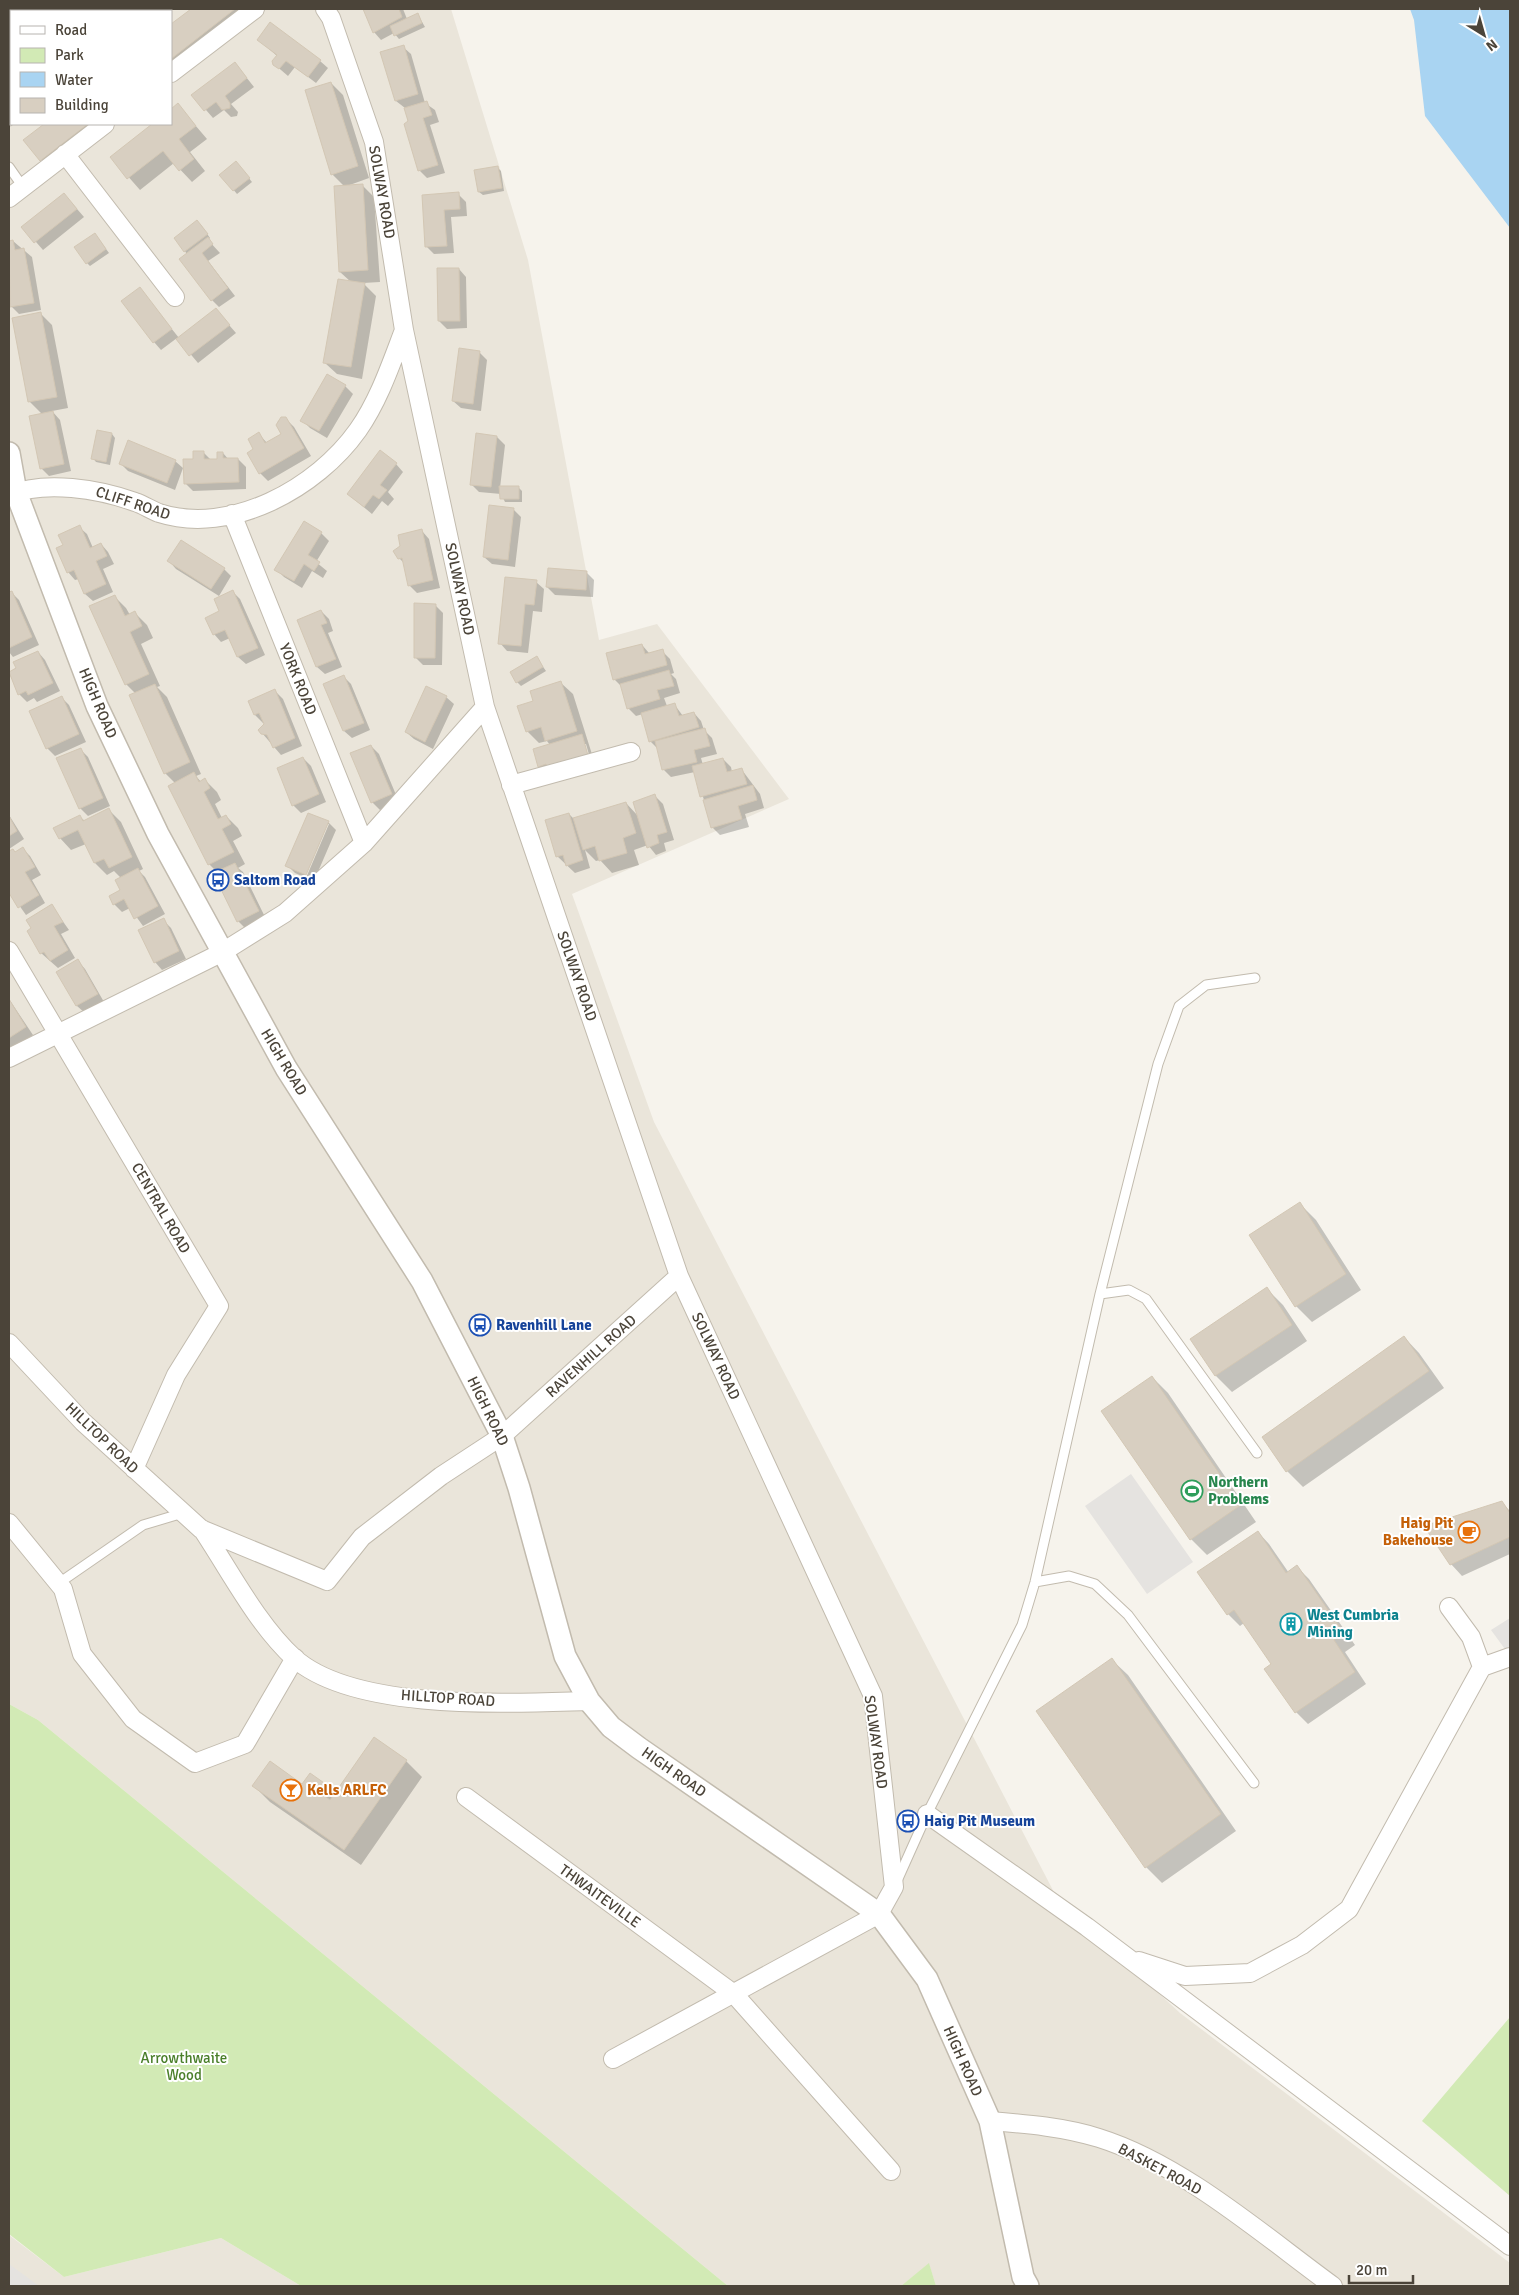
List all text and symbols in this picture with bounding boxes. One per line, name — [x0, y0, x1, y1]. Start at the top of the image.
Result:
legend — [10, 10, 172, 125]
north arrow — [1459, 10, 1509, 60]
text: Road — [55, 21, 87, 39]
text: N — [1483, 35, 1501, 55]
text: Park — [55, 46, 84, 64]
text: Water — [55, 71, 93, 89]
text: Building — [55, 96, 109, 114]
street label: SOLWAY ROAD — [365, 144, 399, 240]
street label: CLIFF ROAD — [93, 482, 173, 524]
street label: SOLWAY ROAD — [441, 541, 479, 637]
street label: YORK ROAD — [275, 641, 321, 717]
street label: HIGH ROAD — [75, 665, 121, 741]
bus stop icon: Saltom Road — [206, 868, 230, 892]
place label: Saltom Road — [234, 871, 316, 889]
street label: SOLWAY ROAD — [553, 929, 601, 1023]
street label: HIGH ROAD — [257, 1025, 311, 1099]
street label: CENTRAL ROAD — [128, 1159, 194, 1257]
street label: SOLWAY ROAD — [688, 1310, 744, 1402]
street label: RAVENHILL ROAD — [542, 1311, 640, 1401]
bus stop icon: Ravenhill Lane — [468, 1313, 492, 1337]
place label: Ravenhill Lane — [496, 1316, 592, 1334]
street label: HIGH ROAD — [463, 1373, 513, 1449]
street label: HILLTOP ROAD — [62, 1399, 142, 1477]
place label: Northern Problems — [1208, 1473, 1269, 1508]
sports icon: Northern Problems — [1180, 1479, 1204, 1503]
place label: Haig Pit Bakehouse — [1383, 1514, 1453, 1549]
cafe icon: Haig Pit Bakehouse — [1457, 1520, 1481, 1544]
place label: West Cumbria Mining — [1307, 1606, 1399, 1641]
building icon: West Cumbria Mining — [1279, 1612, 1303, 1636]
street label: HILLTOP ROAD — [400, 1686, 496, 1710]
street label: SOLWAY ROAD — [861, 1694, 891, 1790]
street label: HIGH ROAD — [638, 1743, 710, 1801]
bar icon: Kells ARLFC — [279, 1778, 303, 1802]
place label: Kells ARLFC — [307, 1781, 386, 1799]
bus stop icon: Haig Pit Museum — [896, 1809, 920, 1833]
place label: Haig Pit Museum — [924, 1812, 1035, 1830]
street label: THWAITEVILLE — [556, 1860, 644, 1932]
street label: HIGH ROAD — [940, 2023, 986, 2099]
park label: Arrowthwaite Wood — [141, 2049, 227, 2084]
street label: BASKET ROAD — [1115, 2139, 1205, 2199]
scale bar — [1349, 2252, 1413, 2284]
text: 20 m — [1356, 2261, 1387, 2279]

